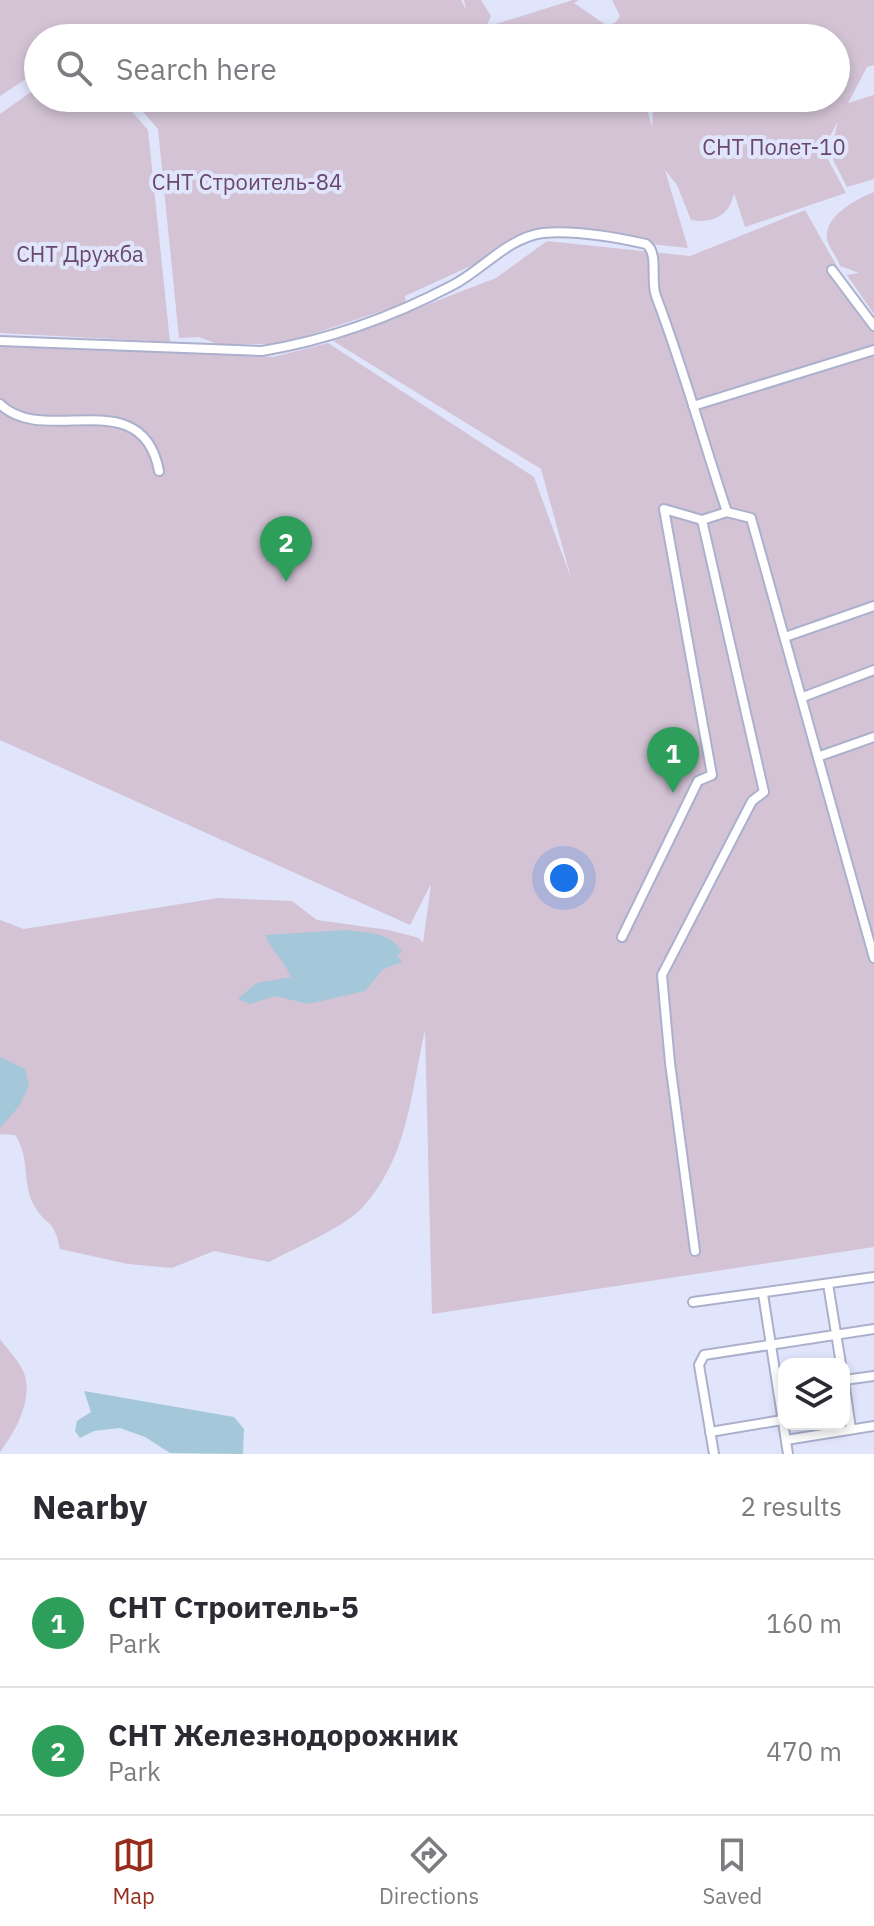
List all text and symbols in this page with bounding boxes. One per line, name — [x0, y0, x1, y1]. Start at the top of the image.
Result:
search box — [24, 24, 850, 112]
icon: search — [52, 46, 96, 90]
text: Search here — [116, 49, 277, 88]
park label: СНТ Полет-10 — [702, 132, 846, 161]
park label: СНТ Строитель-84 — [152, 167, 342, 196]
park label: СНТ Дружба — [16, 239, 144, 268]
pin: 2 — [260, 516, 312, 582]
pin: 1 — [647, 727, 699, 793]
your location — [544, 858, 584, 898]
map controls — [778, 1358, 850, 1430]
button: layers — [778, 1358, 850, 1430]
text: Nearby — [32, 1484, 147, 1528]
text: 2 results — [740, 1489, 842, 1523]
text: СНТ Строитель-5 — [108, 1587, 359, 1626]
text: 1 — [50, 1606, 66, 1640]
text: 160 m — [766, 1606, 842, 1640]
text: Park — [108, 1626, 161, 1660]
text: СНТ Железнодорожник — [108, 1715, 459, 1754]
text: 2 — [50, 1734, 66, 1768]
text: 470 m — [766, 1734, 842, 1768]
text: Park — [108, 1754, 161, 1788]
tab: Map — [112, 1833, 156, 1910]
tab: Directions — [379, 1833, 479, 1910]
tab: Saved — [702, 1833, 762, 1910]

